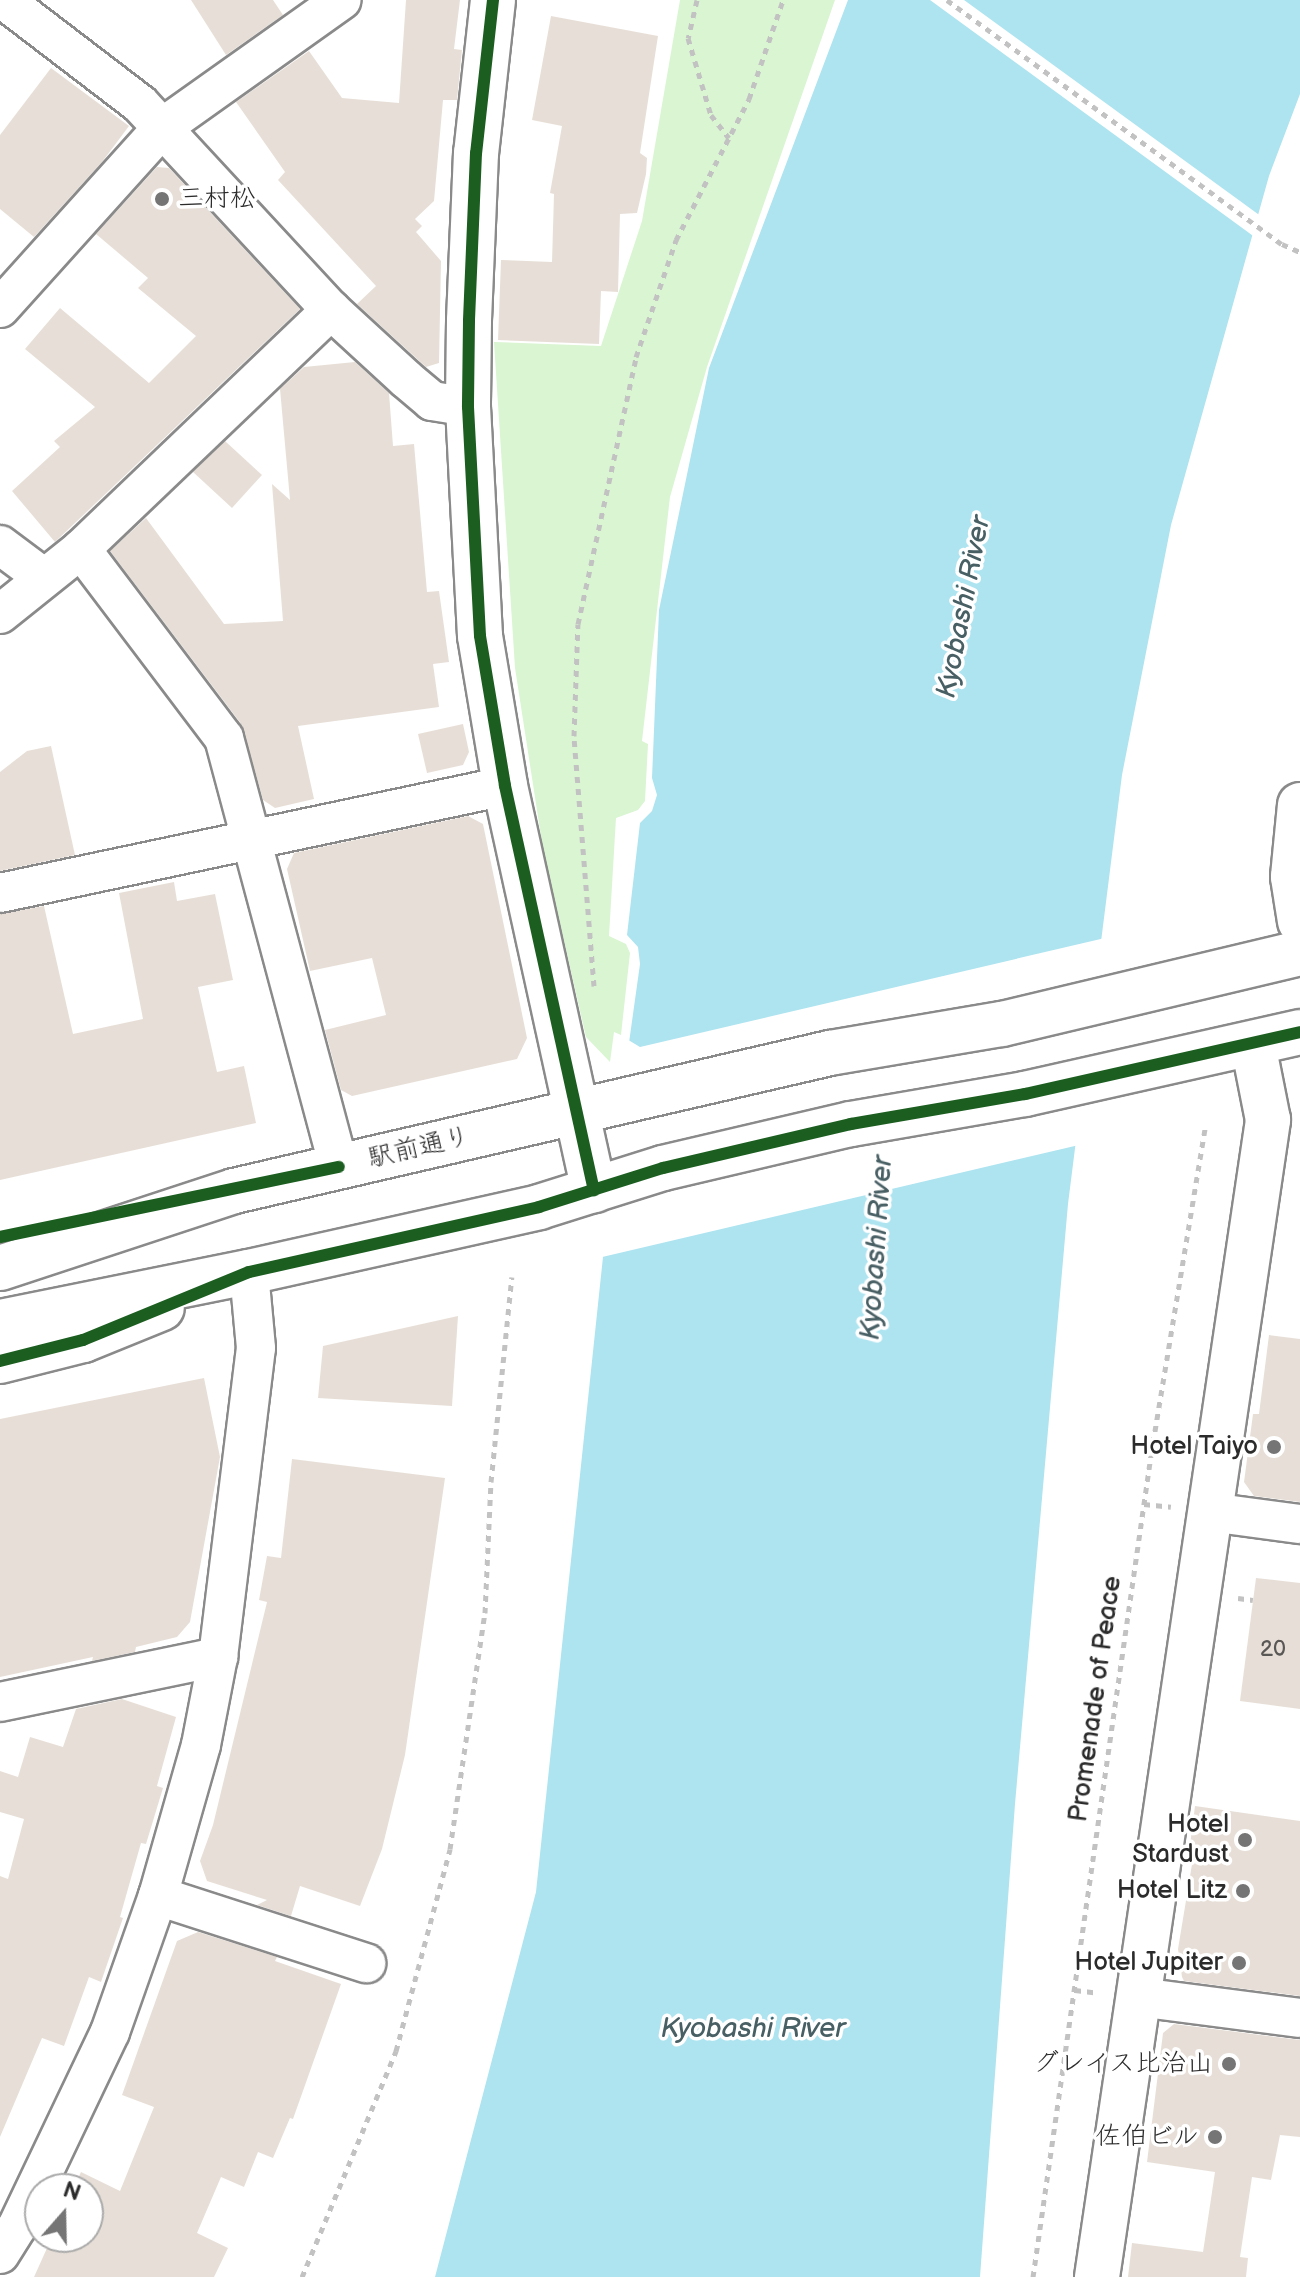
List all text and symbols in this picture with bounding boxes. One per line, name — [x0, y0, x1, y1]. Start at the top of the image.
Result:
place label: 三村松 — [178, 183, 256, 215]
marker: 三村松 — [153, 190, 171, 208]
water label: Kyobashi River — [930, 513, 998, 701]
street label: 駅前通り — [365, 1121, 473, 1175]
water label: Kyobashi River — [854, 1155, 900, 1341]
place label: Hotel Taiyo — [1130, 1431, 1258, 1463]
marker: Hotel Taiyo — [1265, 1438, 1283, 1456]
street label: Promenade of Peace — [1063, 1574, 1129, 1824]
house number: 20 — [1260, 1637, 1286, 1663]
place label: Hotel Stardust — [1132, 1809, 1229, 1870]
marker: Hotel Stardust — [1236, 1831, 1254, 1849]
place label: Hotel Litz — [1117, 1875, 1227, 1907]
marker: Hotel Litz — [1234, 1882, 1252, 1900]
place label: Hotel Jupiter — [1073, 1947, 1223, 1979]
marker: Hotel Jupiter — [1230, 1954, 1248, 1972]
water label: Kyobashi River — [661, 2012, 845, 2046]
place label: グレイス比治山 — [1031, 2048, 1213, 2080]
marker: グレイス比治山 — [1220, 2055, 1238, 2073]
place label: 佐伯ビル — [1095, 2121, 1199, 2153]
marker: 佐伯ビル — [1206, 2128, 1224, 2146]
north arrow — [24, 2173, 104, 2253]
text: N — [59, 2176, 84, 2207]

